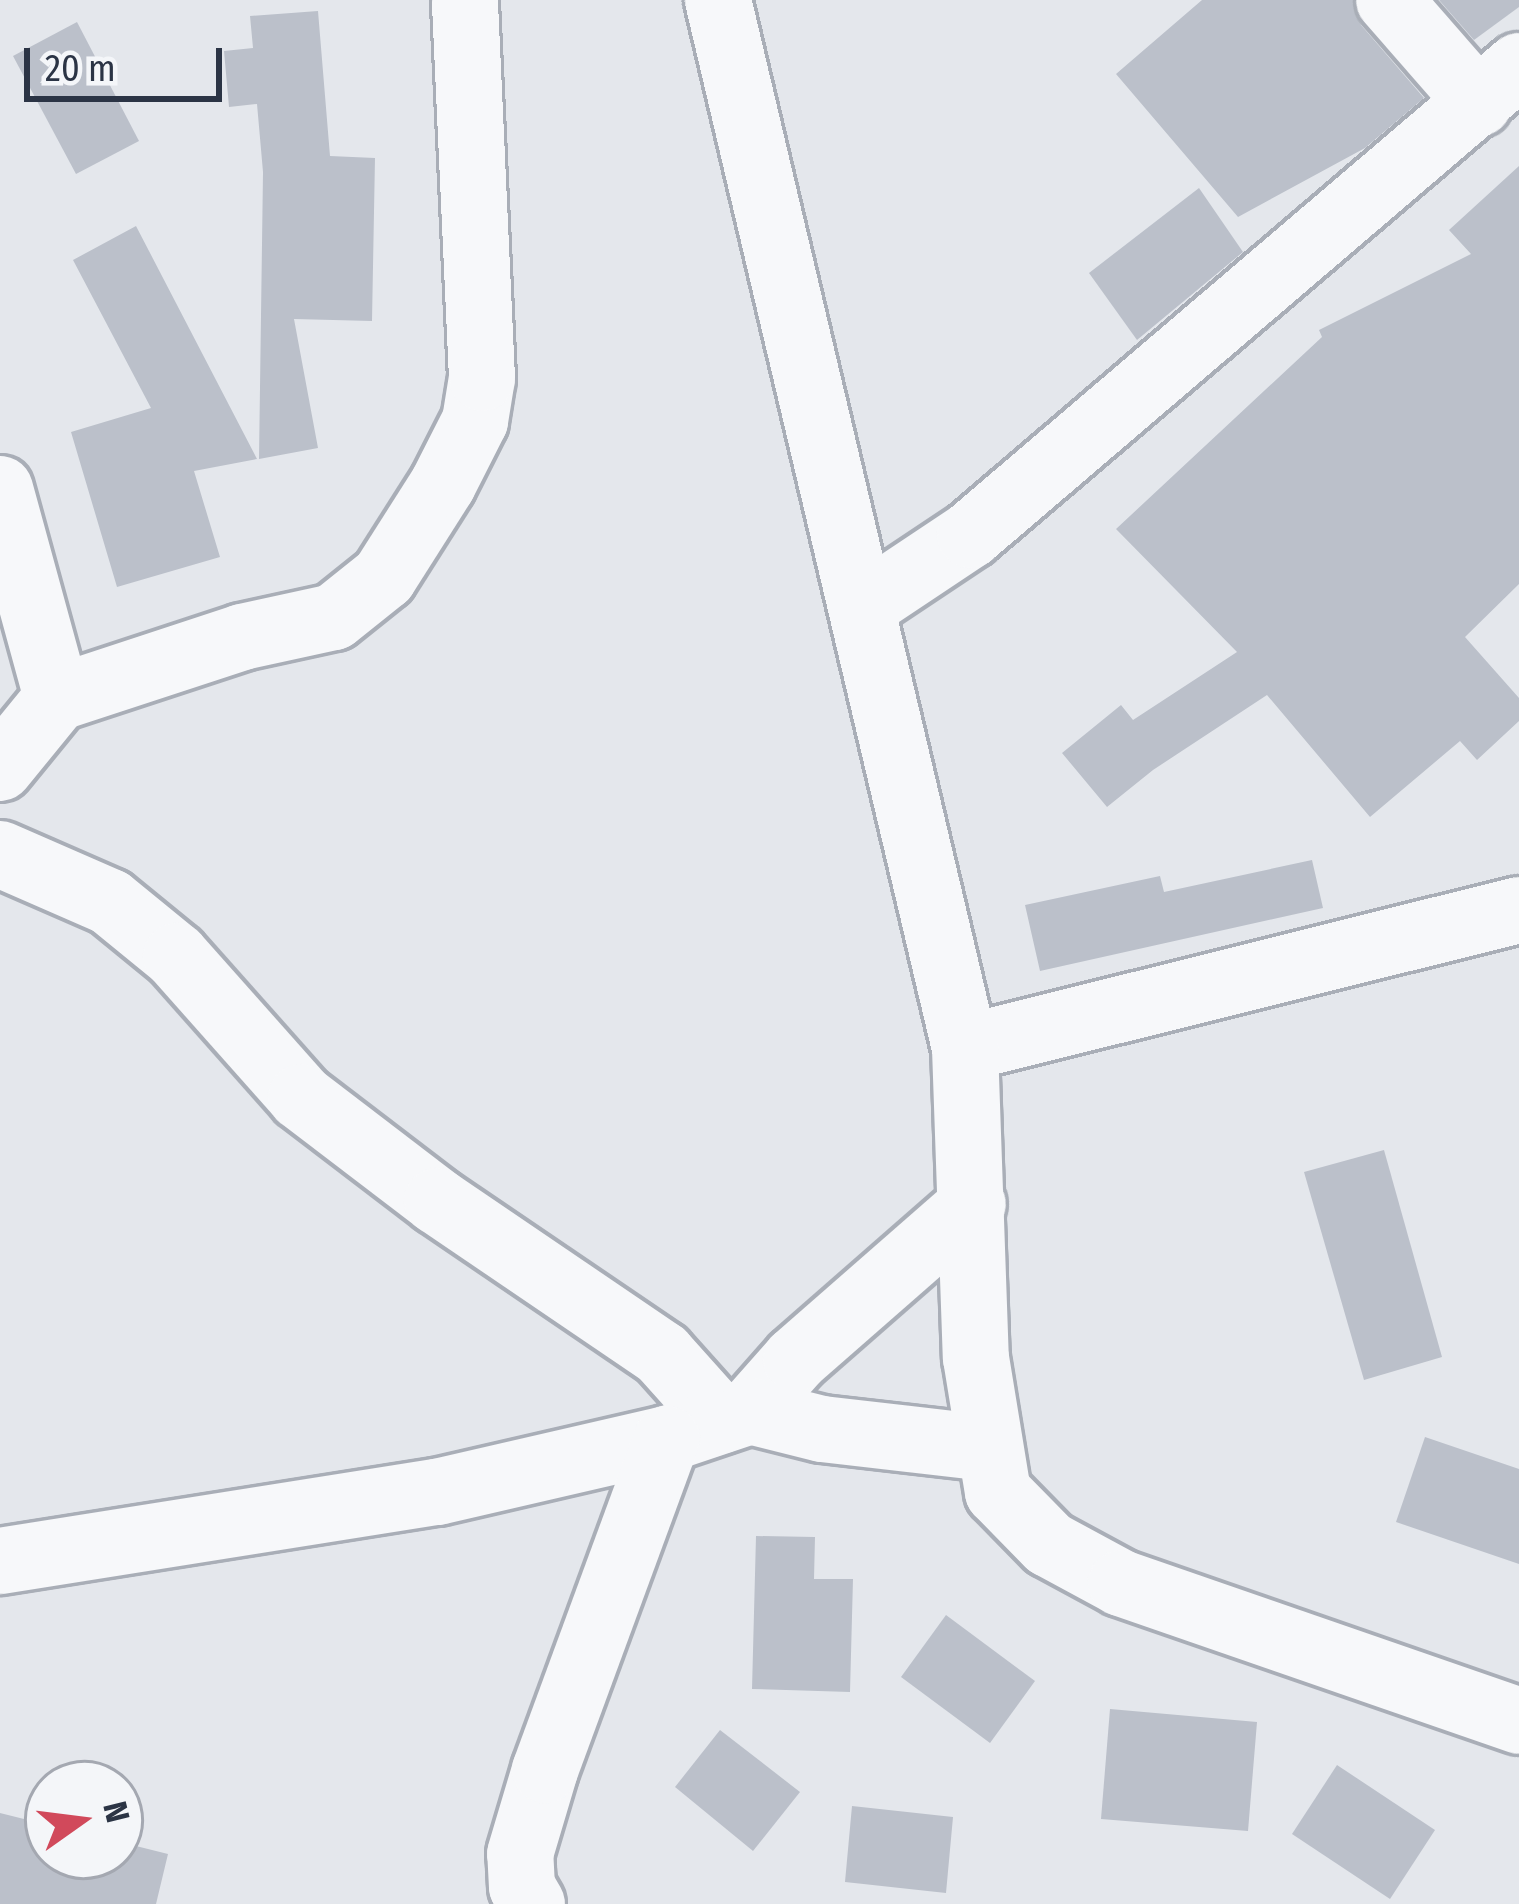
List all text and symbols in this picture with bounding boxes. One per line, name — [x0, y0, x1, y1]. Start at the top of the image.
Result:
scale bar — [30, 24, 228, 98]
text: 20 m — [45, 47, 116, 91]
north arrow — [24, 1760, 144, 1880]
text: N — [94, 1798, 138, 1826]

